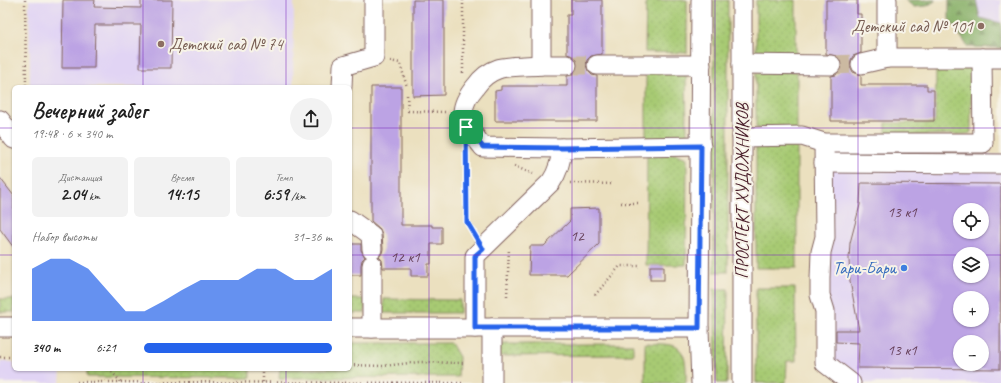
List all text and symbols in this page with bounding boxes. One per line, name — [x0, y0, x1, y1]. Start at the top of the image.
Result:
place label: Детский сад № 101 — [852, 16, 974, 37]
marker: Детский сад № 101 — [976, 21, 986, 31]
place label: Детский сад № 74 — [169, 34, 285, 55]
marker: Детский сад № 74 — [156, 39, 166, 49]
text: Вечерний забег — [32, 97, 147, 125]
button: share — [290, 98, 332, 140]
street label: ПРОСПЕКТ ХУДОЖНИКОВ — [732, 102, 753, 279]
pin — [449, 110, 483, 144]
icon: arrive — [455, 116, 477, 138]
text: 19:48 · 6 × 340 m — [32, 126, 113, 142]
text: Дистанция — [58, 170, 102, 184]
text: Время — [170, 170, 194, 184]
text: Темп — [275, 170, 293, 184]
text: 2.04 — [60, 184, 86, 205]
text: 14:15 — [165, 184, 199, 205]
text: 6:59 — [262, 184, 289, 205]
text: km — [86, 189, 100, 203]
text: /km — [289, 189, 306, 203]
house number: 13 к1 — [887, 203, 918, 222]
map controls — [953, 203, 989, 371]
button: locate — [953, 203, 989, 239]
house number: 12 — [570, 227, 585, 246]
text: Набор высоты — [32, 229, 97, 245]
text: 31–36 m — [292, 229, 332, 245]
button: layers — [953, 247, 989, 283]
house number: 12 к1 — [390, 248, 421, 267]
place label: Тари-Бари — [833, 258, 897, 279]
marker: Тари-Бари — [899, 263, 909, 273]
button: + — [953, 291, 989, 327]
button: − — [953, 335, 989, 371]
text: 340 m — [32, 340, 60, 356]
text: 6:21 — [96, 340, 116, 356]
house number: 13 к1 — [887, 341, 918, 360]

